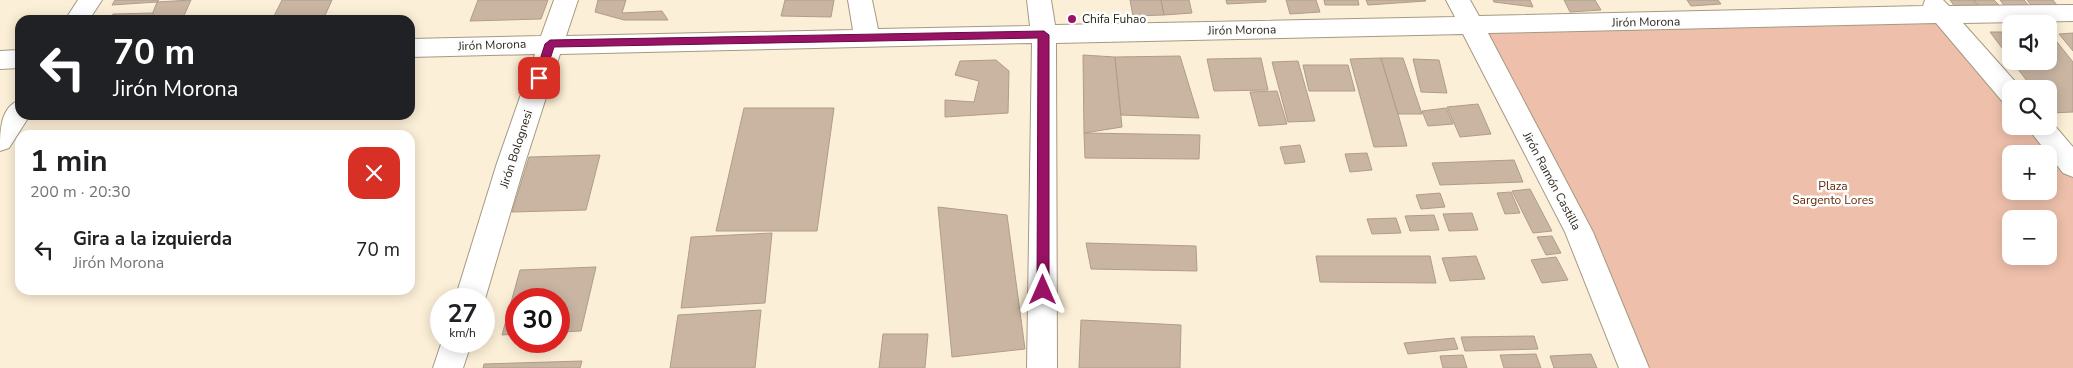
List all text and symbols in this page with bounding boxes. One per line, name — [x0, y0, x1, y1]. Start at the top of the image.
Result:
place label: Chifa Fuhao — [1082, 11, 1146, 27]
marker: Chifa Fuhao — [1066, 13, 1078, 25]
street label: Jirón Morona — [1611, 13, 1680, 31]
map controls — [2002, 15, 2057, 265]
button: sound — [2002, 15, 2057, 70]
street label: Jirón Morona — [1207, 21, 1276, 39]
text: 70 m — [113, 29, 195, 76]
icon: left — [30, 35, 95, 100]
street label: Jirón Morona — [457, 36, 526, 54]
pin — [518, 57, 560, 99]
icon: arrive — [525, 64, 553, 92]
text: Jirón Morona — [113, 74, 239, 104]
button: search — [2002, 80, 2057, 135]
street label: Jirón Bolognesi — [496, 108, 536, 191]
street label: Jirón Ramón Castilla — [1519, 128, 1585, 233]
text: 1 min — [30, 141, 108, 182]
button: + — [2002, 145, 2057, 200]
button: close — [348, 147, 400, 199]
park label: Plaza Sargento Lores — [1792, 178, 1874, 208]
text: 200 m · 20:30 — [30, 181, 131, 203]
button: − — [2002, 210, 2057, 265]
text: Gira a la izquierda — [73, 226, 232, 252]
icon: left — [30, 236, 58, 264]
text: 70 m — [356, 237, 400, 263]
text: Jirón Morona — [73, 252, 164, 274]
position arrow — [1016, 263, 1068, 315]
speed limit sign: 30 — [505, 288, 570, 353]
text: 27 — [447, 297, 478, 331]
text: km/h — [449, 325, 476, 341]

